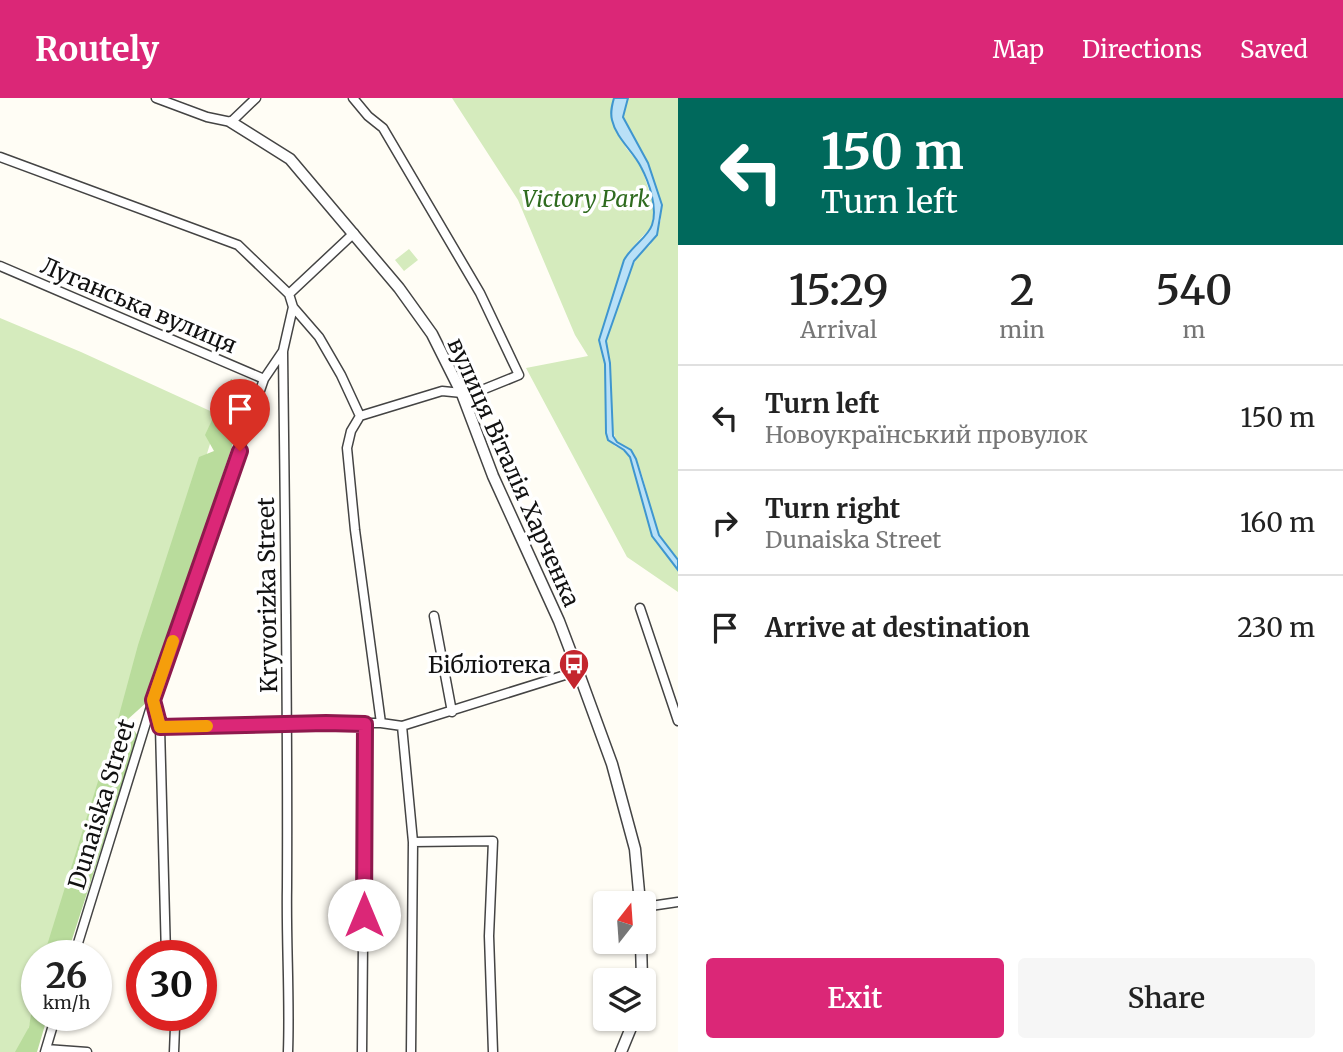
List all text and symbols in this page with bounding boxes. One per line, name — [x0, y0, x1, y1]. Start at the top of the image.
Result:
text: Routely — [35, 29, 159, 70]
text: Map — [993, 34, 1044, 65]
text: Directions — [1082, 34, 1202, 65]
text: Saved — [1240, 34, 1308, 65]
text: 150 m — [821, 121, 964, 182]
icon: left — [706, 126, 797, 217]
text: Turn left — [821, 182, 958, 222]
park label: Victory Park — [522, 184, 650, 213]
street label: Луганська вулиця — [37, 251, 241, 359]
text: 15:29 — [789, 264, 889, 316]
text: 2 — [1010, 264, 1035, 316]
text: 540 — [1156, 264, 1232, 316]
text: Arrival — [800, 315, 877, 344]
text: min — [999, 315, 1045, 344]
text: m — [1183, 315, 1205, 344]
street label: вулиця Віталія Харченка — [442, 333, 586, 611]
pin — [210, 379, 270, 451]
text: Turn left — [765, 387, 879, 420]
icon: arrive — [221, 390, 259, 428]
icon: left — [706, 399, 744, 437]
text: 150 m — [1241, 401, 1315, 434]
text: Новоукраїнський провулок — [765, 420, 1088, 449]
text: Turn right — [765, 492, 900, 525]
street label: Kryvorizka Street — [251, 497, 283, 693]
icon: right — [706, 504, 744, 542]
text: 160 m — [1240, 506, 1315, 539]
text: Dunaiska Street — [765, 525, 941, 554]
icon: arrive — [706, 609, 744, 647]
text: Arrive at destination — [765, 611, 1030, 644]
text: 230 m — [1237, 611, 1315, 644]
bus stop icon: Бібліотека — [557, 647, 591, 691]
place label: Бібліотека — [428, 650, 551, 679]
street label: Dunaiska Street — [61, 716, 141, 892]
position arrow — [327, 878, 401, 952]
north arrow — [593, 891, 656, 954]
map controls — [593, 891, 656, 1031]
speed limit sign: 30 — [126, 940, 217, 1031]
text: 26 — [46, 954, 87, 998]
button: Exit — [706, 958, 1004, 1038]
button: Share — [1018, 958, 1315, 1038]
button: layers — [593, 968, 656, 1031]
text: km/h — [43, 991, 90, 1014]

